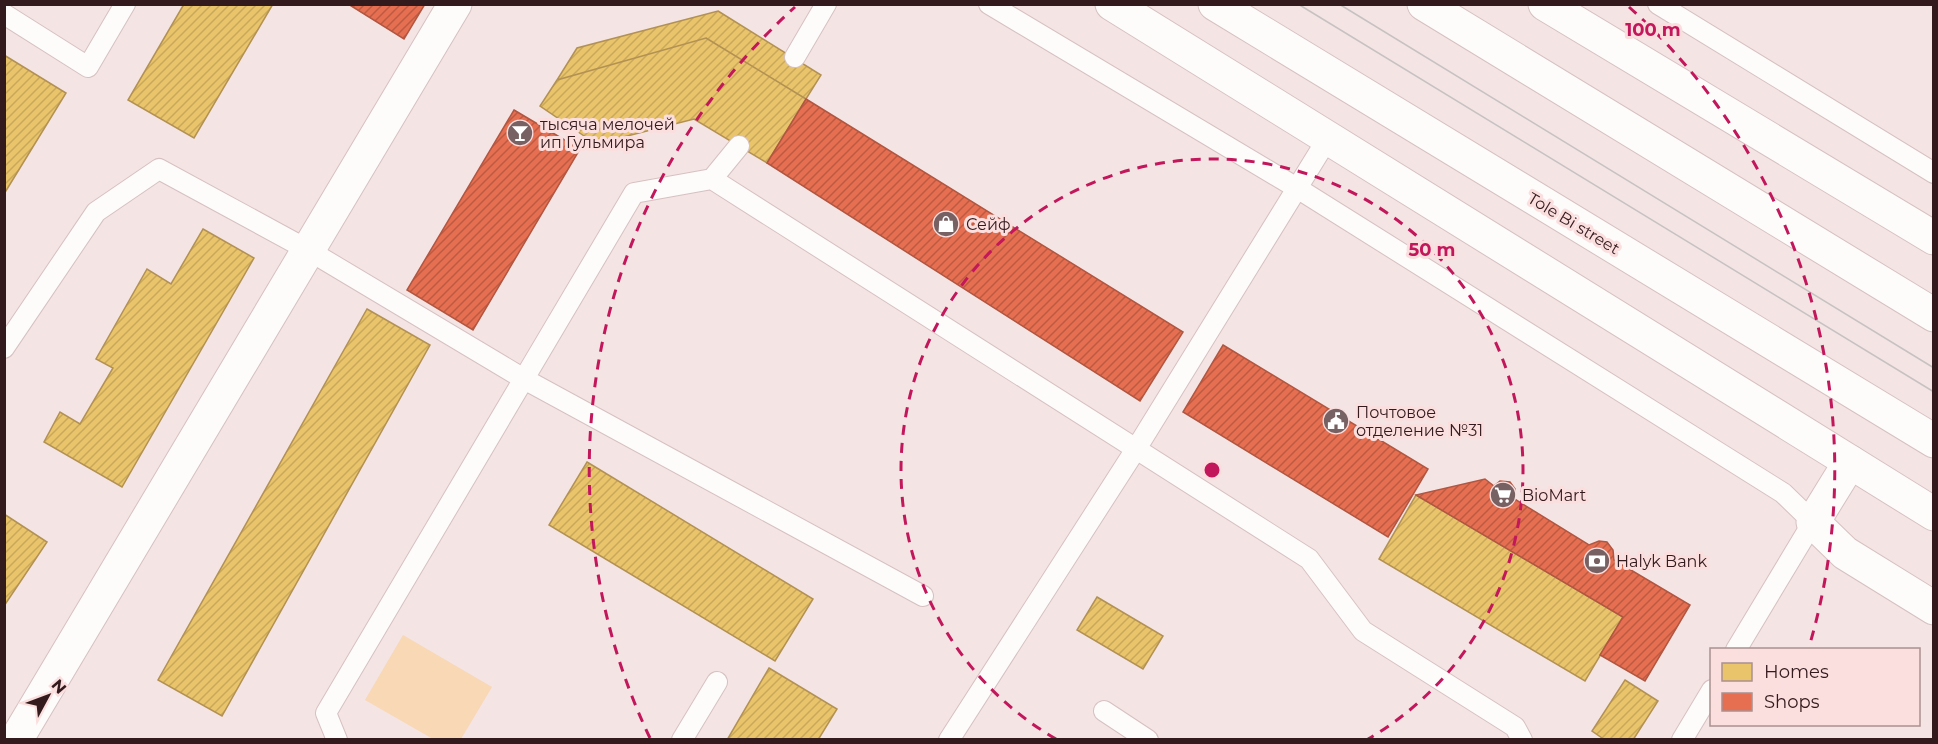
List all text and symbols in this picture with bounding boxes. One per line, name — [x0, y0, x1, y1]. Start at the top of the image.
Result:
text: 100 m — [1625, 19, 1681, 41]
place label: тысяча мелочей ип Гульмира — [540, 115, 675, 152]
bar icon: тысяча мелочей ип Гульмира — [505, 118, 535, 148]
street label: Tole Bi street — [1525, 189, 1623, 258]
shop icon: Сейф — [931, 209, 961, 239]
place label: Сейф — [966, 215, 1011, 234]
text: 50 m — [1409, 239, 1455, 261]
place label: Почтовое отделение №31 — [1356, 403, 1483, 440]
public building icon: Почтовое отделение №31 — [1321, 406, 1351, 436]
centre of rings — [1202, 460, 1222, 480]
supermarket icon: BioMart — [1488, 480, 1518, 510]
place label: BioMart — [1522, 486, 1587, 505]
bank icon: Halyk Bank — [1582, 546, 1612, 576]
place label: Halyk Bank — [1616, 552, 1707, 571]
legend — [1710, 648, 1920, 726]
text: Homes — [1764, 661, 1829, 683]
north arrow — [18, 666, 78, 726]
text: N — [48, 675, 70, 698]
text: Shops — [1764, 691, 1820, 713]

